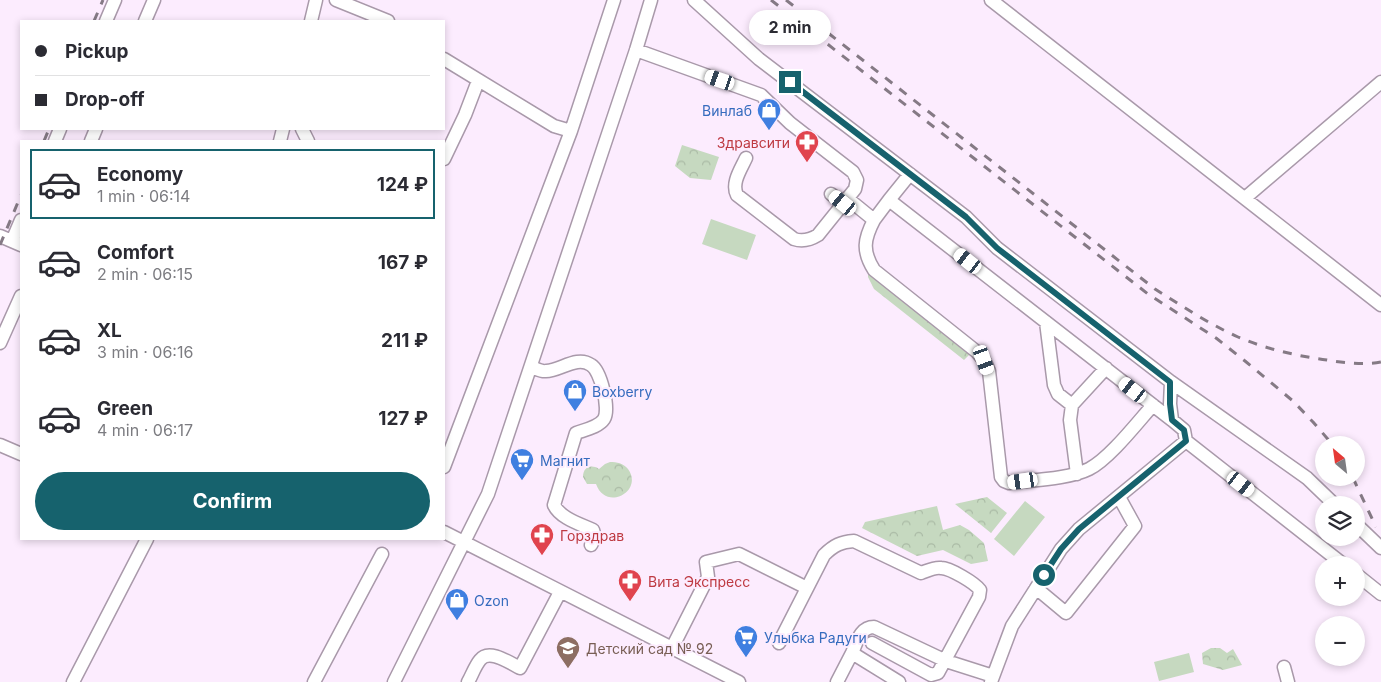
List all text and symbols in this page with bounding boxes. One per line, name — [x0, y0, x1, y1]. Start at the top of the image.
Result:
callout: 2 min — [749, 9, 831, 44]
text: 2 min — [769, 17, 811, 37]
text: Pickup — [65, 40, 128, 63]
car — [703, 68, 736, 92]
route end — [779, 71, 801, 93]
text: Drop-off — [65, 88, 145, 111]
shop icon: Винлаб — [756, 97, 782, 131]
place label: Винлаб — [702, 102, 752, 119]
pharmacy icon: Здравсити — [794, 129, 820, 163]
place label: Здравсити — [717, 134, 790, 151]
icon: car — [37, 162, 82, 207]
text: Economy — [97, 163, 183, 186]
text: 124 ₽ — [377, 173, 428, 196]
text: 1 min · 06:14 — [97, 186, 190, 206]
car — [826, 188, 859, 218]
icon: car — [37, 240, 82, 285]
text: Comfort — [97, 241, 174, 264]
car — [951, 246, 984, 276]
text: 167 ₽ — [378, 251, 428, 274]
text: 2 min · 06:15 — [97, 264, 193, 284]
icon: car — [37, 318, 82, 363]
text: XL — [97, 319, 122, 342]
text: 211 ₽ — [381, 329, 428, 352]
text: 3 min · 06:16 — [97, 342, 193, 362]
car — [971, 343, 996, 377]
car — [1116, 375, 1149, 405]
shop icon: Boxberry — [562, 378, 588, 412]
place label: Boxberry — [592, 383, 653, 400]
icon: car — [37, 396, 82, 441]
text: Green — [97, 397, 153, 420]
text: 127 ₽ — [378, 407, 428, 430]
text: 4 min · 06:17 — [97, 420, 193, 440]
north arrow — [1315, 436, 1365, 486]
map controls — [1315, 436, 1365, 666]
supermarket icon: Магнит — [509, 447, 535, 481]
place label: Магнит — [540, 452, 590, 469]
car — [1224, 469, 1257, 499]
car — [1007, 471, 1038, 491]
button: Confirm — [35, 472, 430, 530]
button: layers — [1315, 496, 1365, 546]
pharmacy icon: Горздрав — [529, 522, 555, 556]
place label: Горздрав — [560, 527, 624, 544]
button: + — [1315, 556, 1365, 606]
route start — [1033, 564, 1055, 586]
pharmacy icon: Вита Экспресс — [617, 568, 643, 602]
place label: Вита Экспресс — [648, 573, 750, 590]
shop icon: Ozon — [444, 587, 470, 621]
place label: Ozon — [474, 592, 509, 609]
button: − — [1315, 616, 1365, 666]
supermarket icon: Улыбка Радуги — [733, 624, 759, 658]
place label: Улыбка Радуги — [764, 629, 867, 646]
school or university icon: Детский сад № 92 — [555, 635, 581, 669]
place label: Детский сад № 92 — [586, 640, 713, 657]

